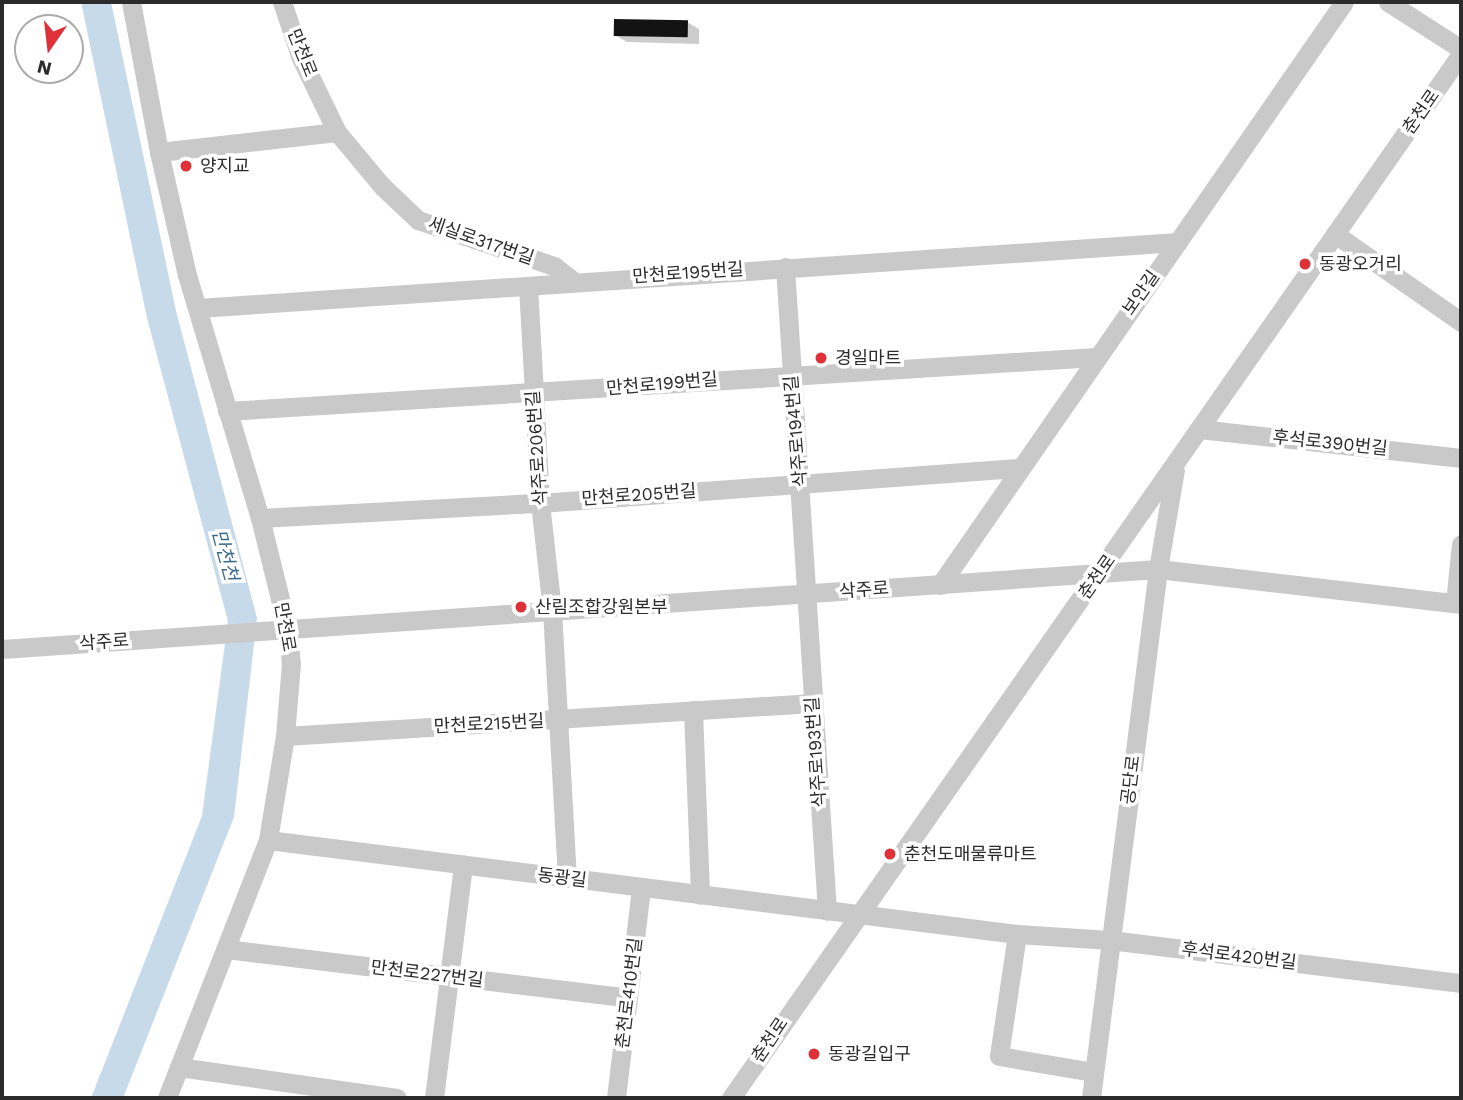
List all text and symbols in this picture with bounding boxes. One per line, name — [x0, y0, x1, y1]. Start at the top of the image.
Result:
north arrow — [14, 14, 84, 84]
street label: 만천로 — [283, 26, 321, 80]
text: N — [35, 55, 54, 81]
street label: 춘천로 — [1398, 85, 1444, 139]
place label: 양지교 — [200, 155, 250, 177]
marker: 양지교 — [178, 158, 194, 174]
street label: 세실로317번길 — [425, 213, 537, 269]
place label: 동광오거리 — [1319, 253, 1402, 275]
marker: 동광오거리 — [1297, 256, 1313, 272]
street label: 만천로195번길 — [632, 258, 744, 288]
street label: 보안길 — [1118, 266, 1164, 320]
place label: 경일마트 — [835, 347, 901, 369]
marker: 경일마트 — [813, 350, 829, 366]
street label: 만천로199번길 — [605, 368, 719, 400]
street label: 삭주로194번길 — [780, 374, 812, 488]
street label: 삭주로206번길 — [522, 390, 552, 506]
street label: 후석로390번길 — [1271, 426, 1389, 460]
street label: 만천로205번길 — [581, 480, 697, 510]
water label: 만천천 — [207, 527, 243, 583]
street label: 춘천로 — [1074, 550, 1120, 604]
street label: 삭주로 — [838, 577, 890, 603]
place label: 산림조합강원본부 — [535, 596, 667, 618]
marker: 산림조합강원본부 — [513, 599, 529, 615]
street label: 만천로 — [270, 601, 300, 653]
street label: 삭주로 — [78, 629, 130, 655]
street label: 삭주로193번길 — [801, 696, 831, 808]
street label: 만천로215번길 — [433, 710, 545, 738]
street label: 공단로 — [1117, 754, 1145, 806]
place label: 춘천도매물류마트 — [904, 843, 1036, 865]
marker: 춘천도매물류마트 — [882, 846, 898, 862]
street label: 동광길 — [536, 864, 588, 892]
street label: 춘천로410번길 — [611, 936, 647, 1050]
street label: 후석로420번길 — [1180, 938, 1298, 974]
street label: 만천로227번길 — [369, 956, 485, 992]
street label: 춘천로 — [747, 1013, 793, 1067]
place label: 동광길입구 — [828, 1043, 911, 1065]
marker: 동광길입구 — [806, 1046, 822, 1062]

